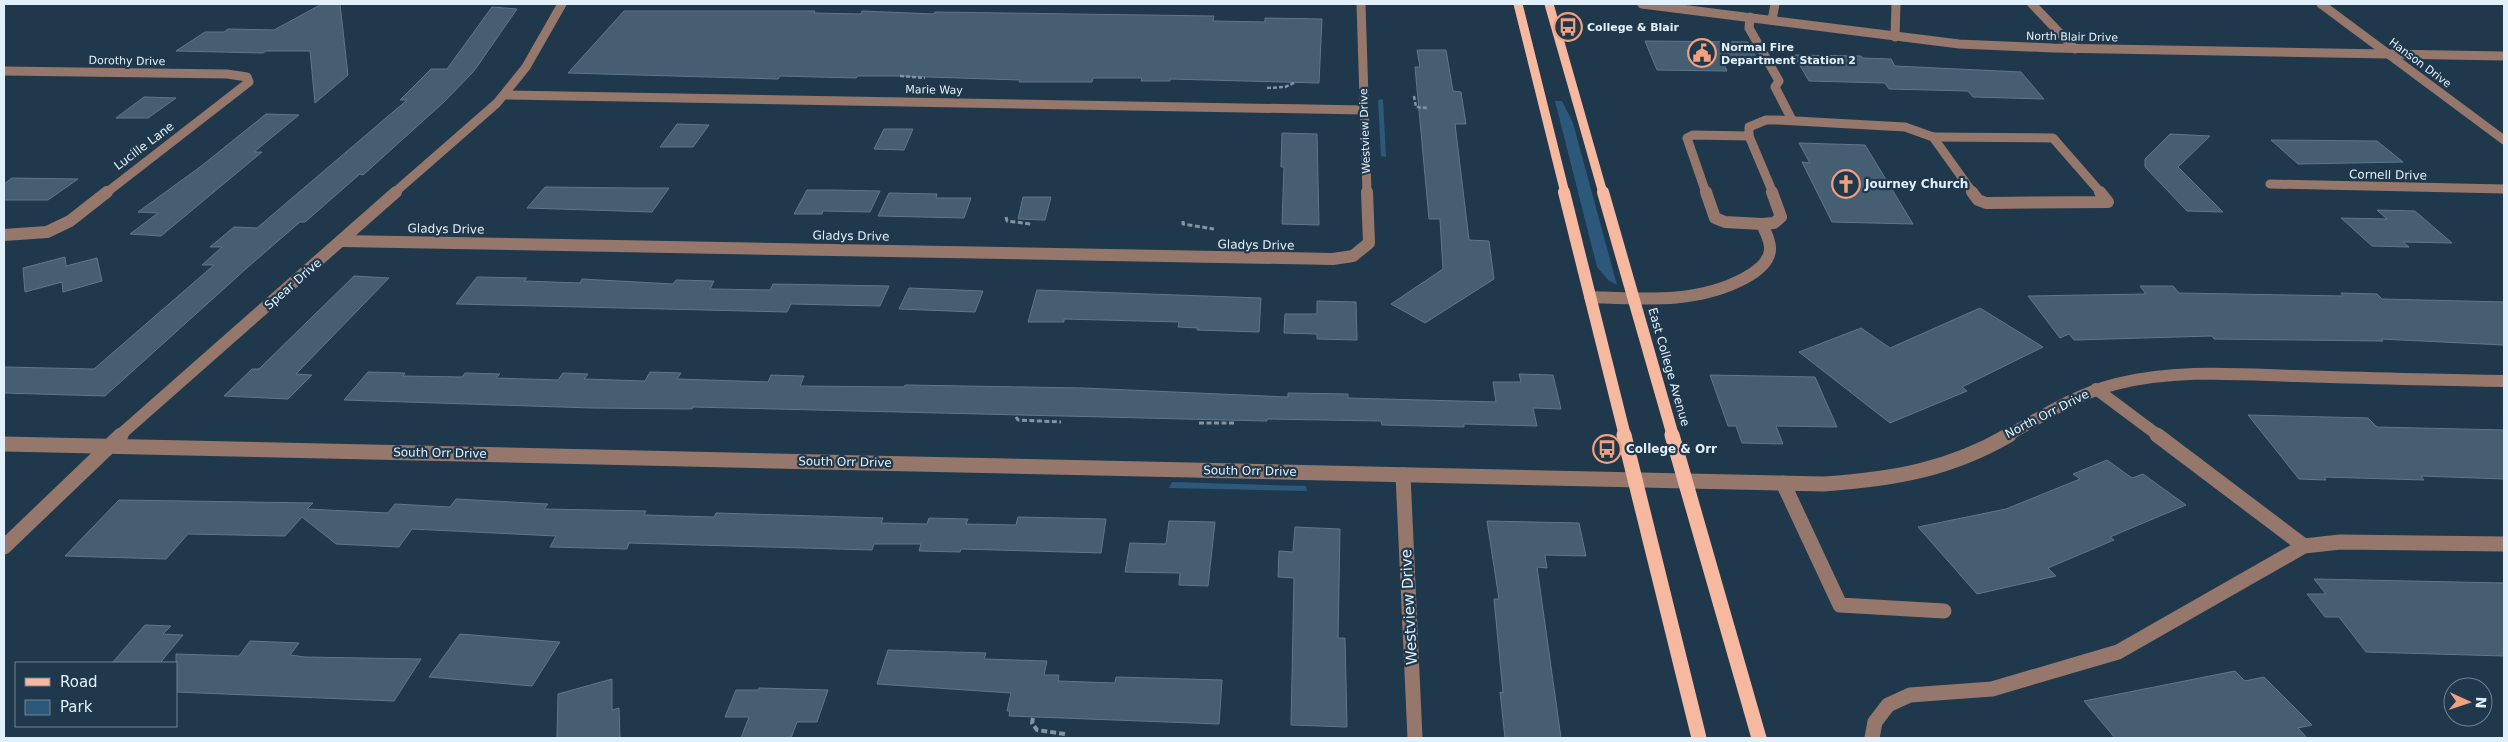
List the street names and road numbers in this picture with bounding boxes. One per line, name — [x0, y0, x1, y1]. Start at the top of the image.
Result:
street label: North Blair Drive — [2026, 30, 2118, 44]
street label: Hanson Drive — [2386, 35, 2454, 91]
street label: Dorothy Drive — [88, 54, 166, 68]
street label: Marie Way — [905, 83, 963, 97]
street label: Westview Drive — [1357, 88, 1373, 174]
street label: Lucille Lane — [111, 119, 177, 173]
street label: Cornell Drive — [2349, 167, 2427, 183]
street label: Gladys Drive — [408, 221, 484, 237]
street label: Gladys Drive — [813, 228, 889, 244]
street label: Gladys Drive — [1218, 237, 1294, 253]
street label: Spear Drive — [262, 256, 324, 312]
street label: East College Avenue — [1645, 306, 1693, 428]
street label: North Orr Drive — [2003, 387, 2091, 441]
street label: South Orr Drive — [393, 445, 487, 461]
street label: South Orr Drive — [798, 454, 892, 470]
street label: South Orr Drive — [1203, 463, 1297, 479]
street label: Westview Drive — [1397, 549, 1421, 665]

